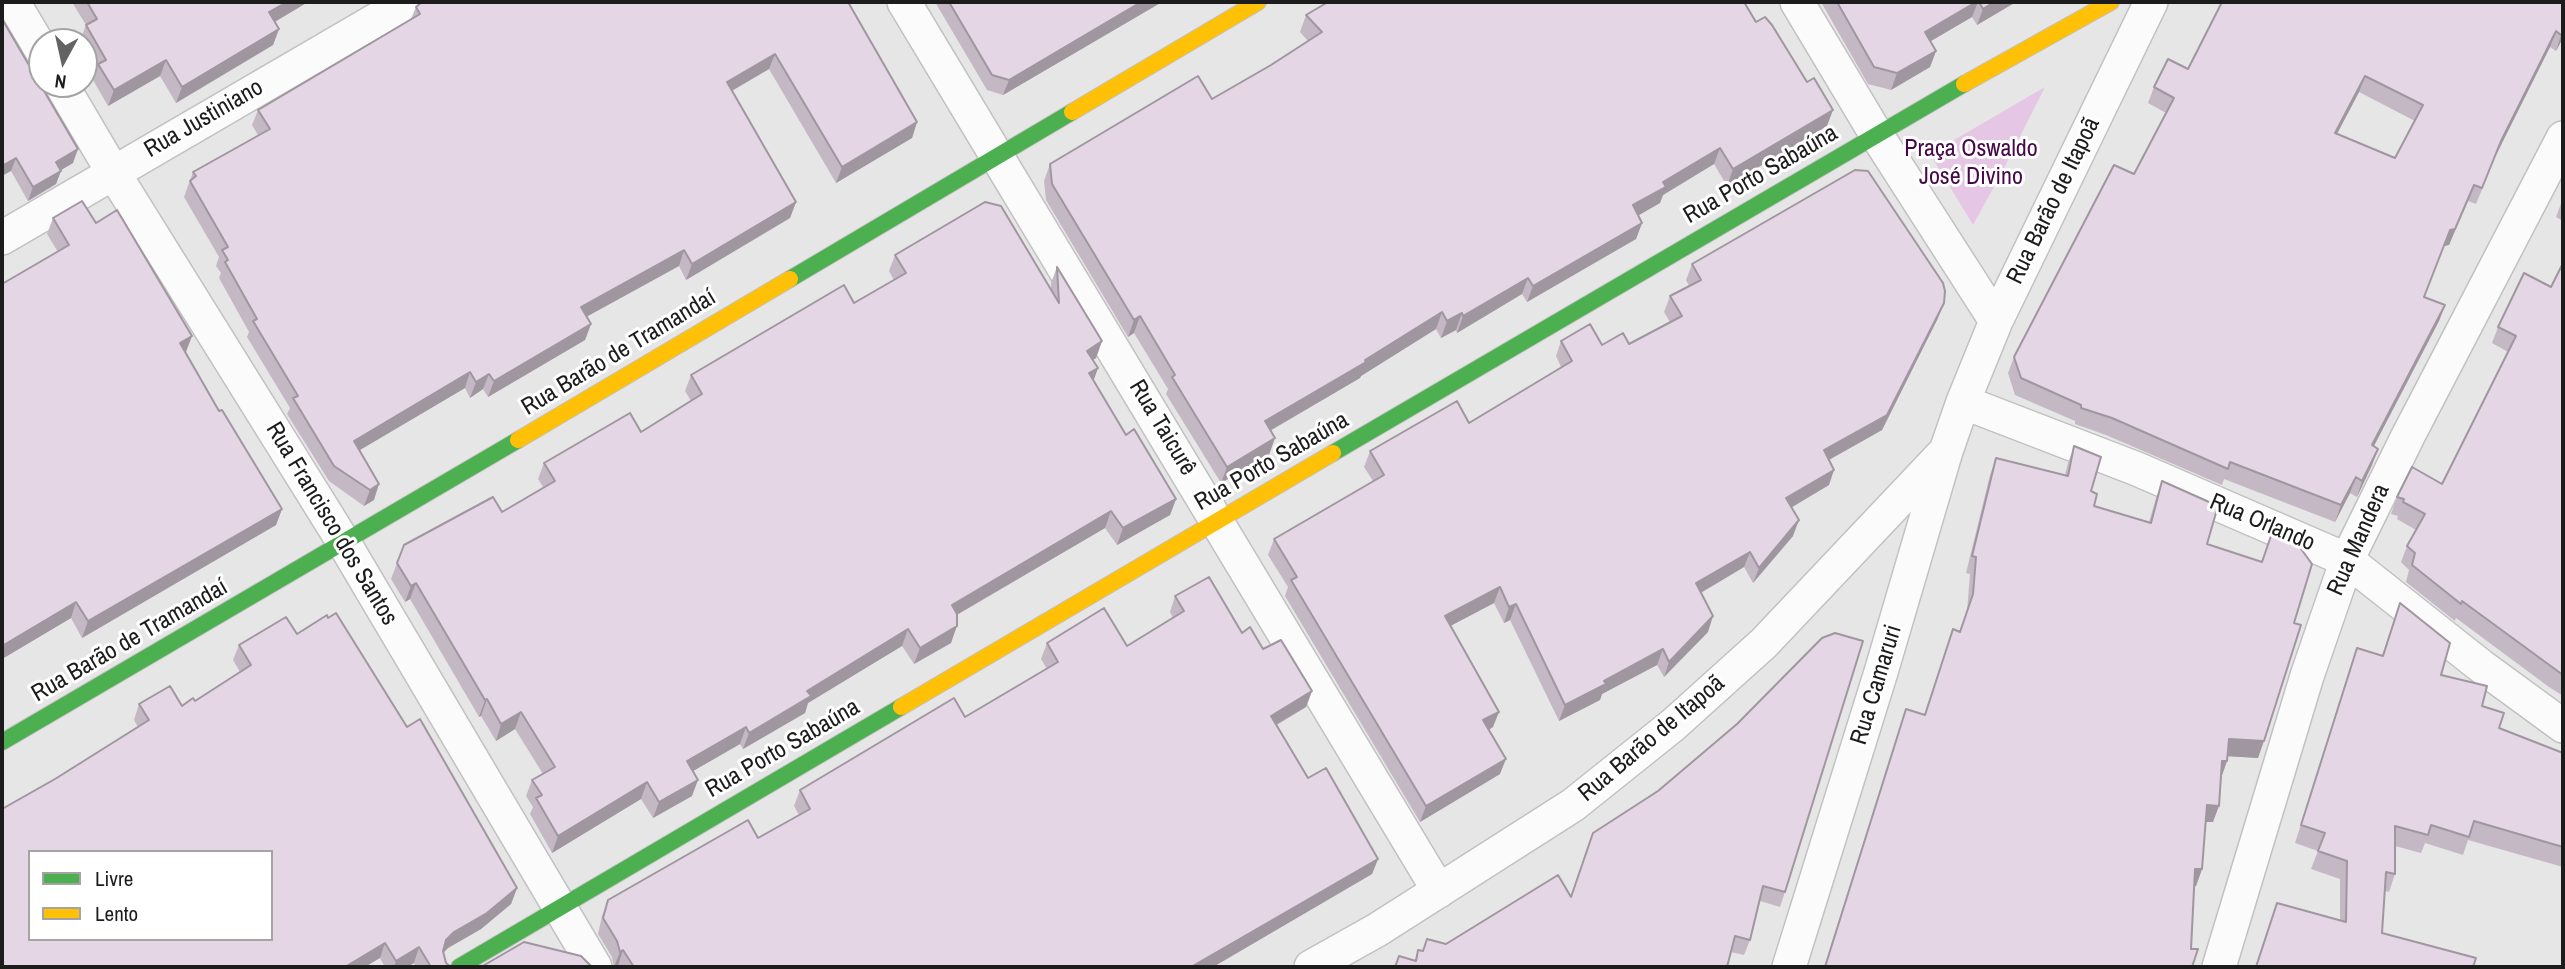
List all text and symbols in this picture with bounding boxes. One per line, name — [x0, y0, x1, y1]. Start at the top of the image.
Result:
north arrow — [28, 28, 98, 98]
text: N — [53, 68, 68, 95]
street label: Rua Justiniano — [139, 73, 269, 165]
street label: Rua Barão de Itapoã — [2001, 113, 2107, 289]
street label: Rua Porto Sabaúna — [1679, 119, 1843, 231]
park label: Praça Oswaldo José Divino — [1904, 136, 2038, 192]
street label: Rua Barão de Tramandaí — [517, 284, 721, 422]
street label: Rua Taicurê — [1122, 375, 1202, 481]
street label: Rua Porto Sabaúna — [1190, 406, 1354, 518]
street label: Rua Francisco dos Santos — [259, 417, 403, 631]
street label: Rua Mandera — [2322, 480, 2396, 600]
street label: Rua Orlando — [2205, 488, 2319, 558]
street label: Rua Barão de Tramandaí — [27, 573, 233, 709]
street label: Rua Camaruri — [1845, 622, 1909, 748]
street label: Rua Barão de Itapoã — [1573, 670, 1731, 808]
street label: Rua Porto Sabaúna — [701, 693, 865, 805]
legend — [28, 850, 273, 941]
text: Livre — [95, 864, 133, 893]
text: Lento — [95, 899, 138, 928]

